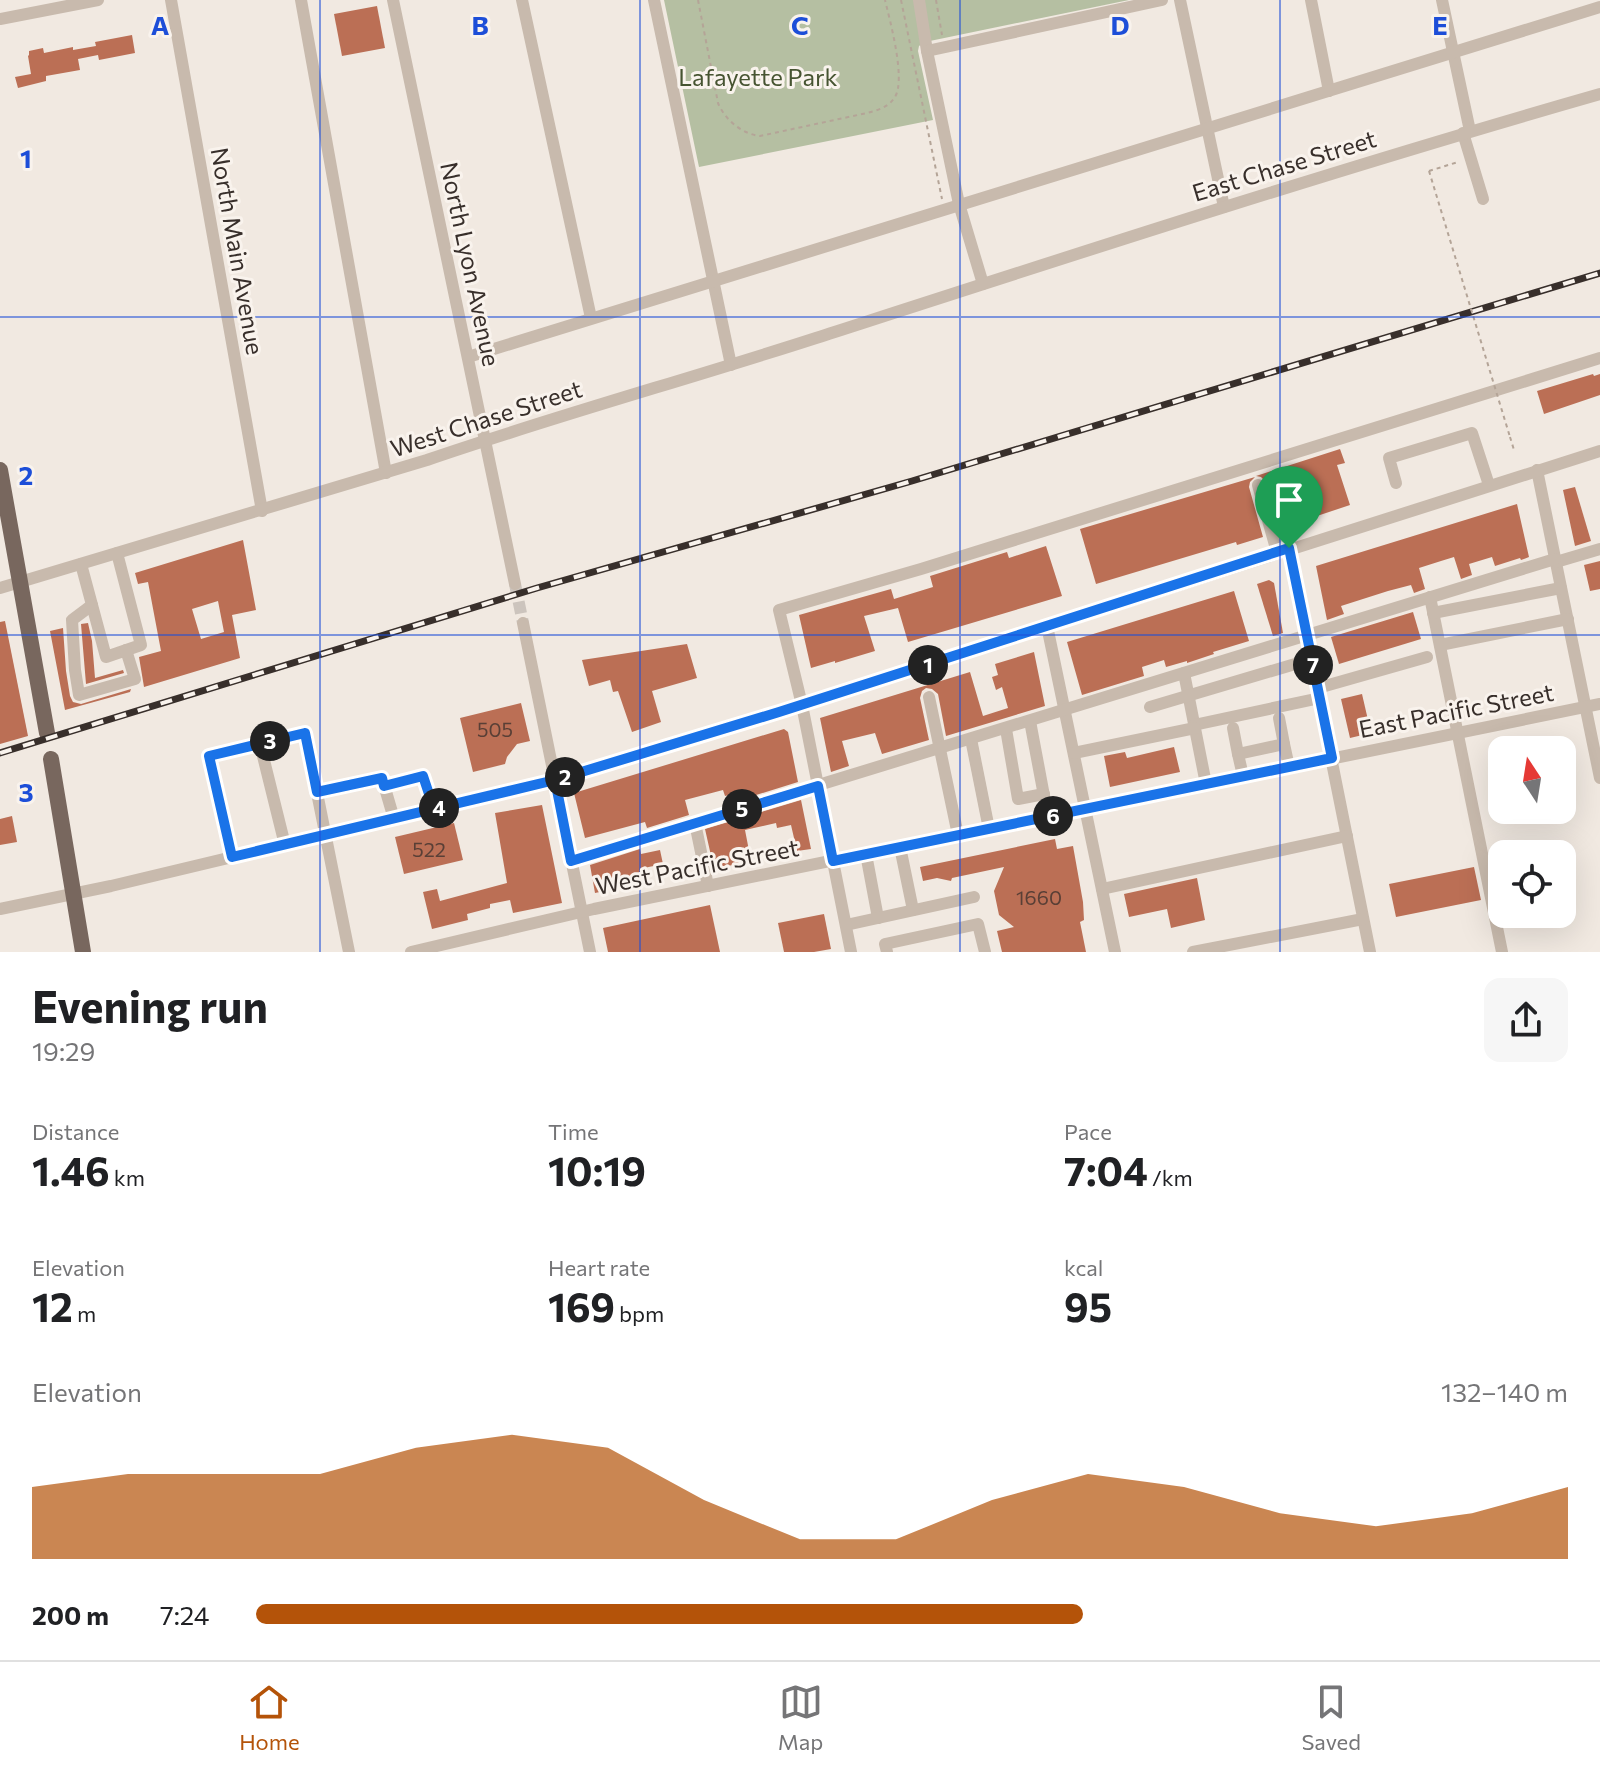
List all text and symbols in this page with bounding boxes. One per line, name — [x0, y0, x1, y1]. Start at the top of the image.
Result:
text: A — [151, 9, 170, 40]
text: B — [471, 9, 489, 40]
text: C — [791, 9, 809, 40]
text: D — [1110, 9, 1130, 40]
text: E — [1432, 9, 1448, 40]
park label: Lafayette Park — [678, 62, 838, 91]
street label: East Chase Street — [1189, 123, 1380, 207]
text: 1 — [20, 142, 32, 173]
street label: North Main Avenue — [205, 145, 271, 357]
street label: North Lyon Avenue — [435, 159, 507, 369]
street label: West Chase Street — [387, 373, 586, 463]
text: 2 — [19, 459, 33, 490]
pin — [1255, 466, 1323, 548]
icon: arrive — [1267, 478, 1311, 522]
pin: 1 — [908, 645, 948, 685]
pin: 7 — [1293, 645, 1333, 685]
text: 1 — [923, 651, 933, 678]
text: 7 — [1307, 651, 1319, 678]
street label: East Pacific Street — [1356, 677, 1556, 743]
house number: 505 — [477, 717, 513, 741]
pin: 3 — [250, 721, 290, 761]
text: 3 — [264, 727, 276, 754]
north arrow — [1488, 736, 1576, 824]
map controls — [1488, 736, 1576, 928]
pin: 2 — [545, 757, 585, 797]
text: 2 — [559, 763, 571, 790]
text: 3 — [18, 776, 34, 807]
pin: 4 — [419, 788, 459, 828]
pin: 5 — [722, 789, 762, 829]
text: 4 — [432, 794, 446, 821]
text: 5 — [736, 795, 748, 822]
pin: 6 — [1033, 796, 1073, 836]
text: 6 — [1046, 802, 1060, 829]
street label: West Pacific Street — [593, 832, 801, 900]
house number: 522 — [412, 837, 446, 861]
button: locate — [1488, 840, 1576, 928]
house number: 1660 — [1016, 885, 1062, 909]
text: Evening run — [32, 978, 268, 1032]
button: share — [1484, 978, 1568, 1062]
text: 19:29 — [32, 1035, 95, 1066]
text: Distance — [32, 1118, 119, 1145]
text: Time — [548, 1118, 599, 1145]
text: Pace — [1064, 1118, 1112, 1145]
text: 1.46 — [32, 1145, 110, 1194]
text: 10:19 — [548, 1145, 646, 1194]
text: 7:04 — [1064, 1145, 1148, 1194]
text: km — [110, 1164, 145, 1191]
text: /km — [1148, 1164, 1193, 1191]
text: Elevation — [32, 1254, 125, 1281]
text: Heart rate — [548, 1254, 650, 1281]
text: kcal — [1064, 1254, 1103, 1281]
text: 12 — [32, 1281, 73, 1330]
text: 169 — [548, 1281, 615, 1330]
text: 95 — [1064, 1281, 1112, 1330]
text: m — [73, 1300, 96, 1327]
text: bpm — [615, 1300, 664, 1327]
text: Elevation — [32, 1376, 142, 1407]
text: 132–140 m — [1441, 1376, 1568, 1407]
text: 200 m — [32, 1599, 109, 1630]
text: 7:24 — [160, 1599, 209, 1630]
tab: Home — [239, 1680, 300, 1755]
tab: Map — [778, 1680, 823, 1755]
tab: Saved — [1301, 1680, 1361, 1755]

